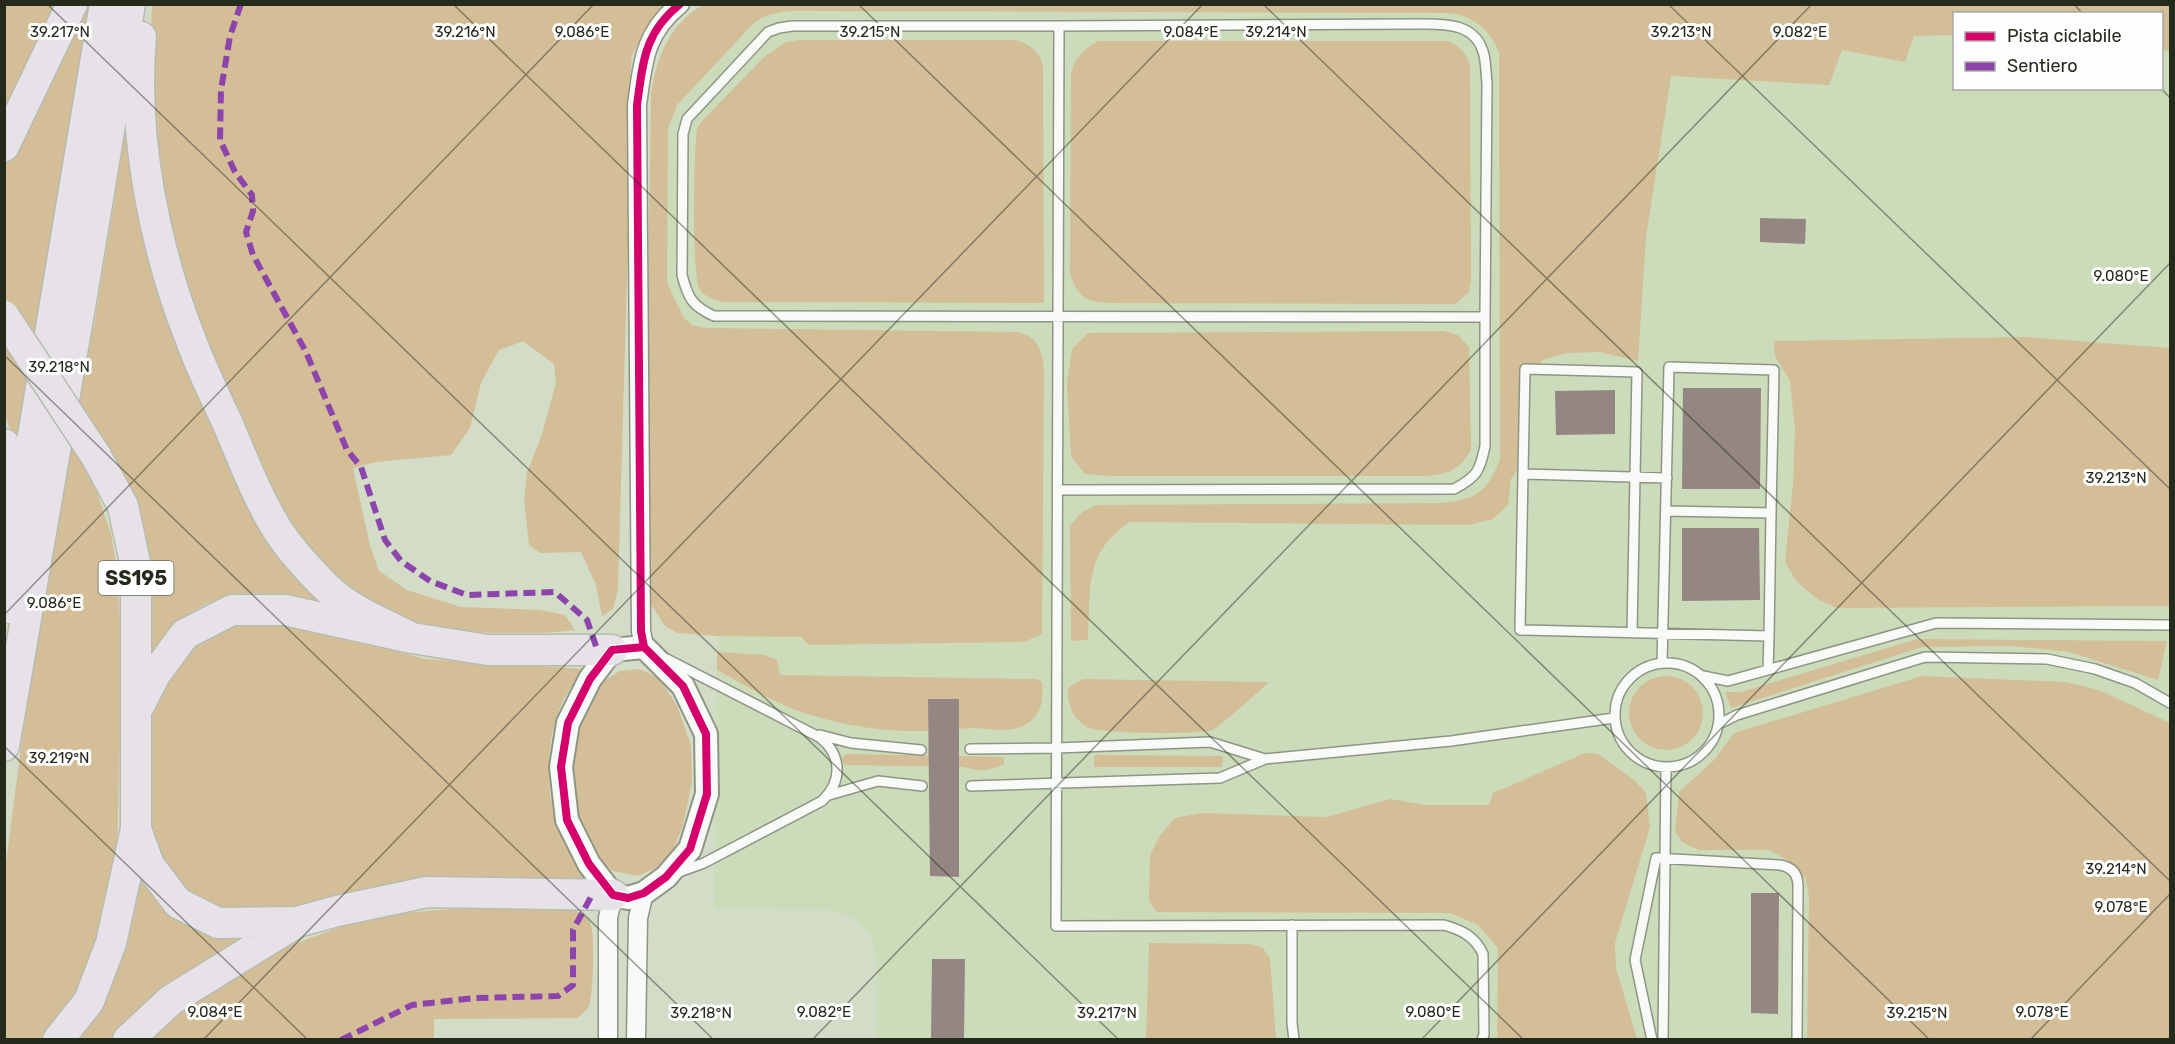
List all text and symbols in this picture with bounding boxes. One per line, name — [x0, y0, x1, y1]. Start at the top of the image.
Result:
legend — [1953, 12, 2163, 90]
text: 39.217°N — [30, 23, 90, 41]
text: 39.216°N — [434, 23, 496, 41]
text: 9.086°E — [555, 23, 609, 41]
text: 39.215°N — [839, 23, 901, 41]
text: 9.084°E — [1164, 23, 1218, 41]
text: 39.214°N — [1245, 23, 1307, 41]
text: 39.213°N — [1650, 23, 1712, 41]
text: 9.082°E — [1773, 23, 1827, 41]
text: Pista ciclabile — [2007, 25, 2122, 47]
text: Sentiero — [2007, 55, 2078, 77]
text: 9.080°E — [2094, 267, 2148, 285]
text: 39.218°N — [28, 358, 90, 376]
text: 39.213°N — [2085, 469, 2147, 487]
road number: SS195 — [98, 561, 174, 595]
text: 9.086°E — [27, 594, 81, 612]
text: 39.219°N — [28, 749, 90, 767]
text: 39.214°N — [2085, 860, 2147, 878]
text: 9.078°E — [2094, 898, 2148, 916]
text: 9.084°E — [188, 1003, 242, 1021]
text: 9.082°E — [797, 1003, 851, 1021]
text: 9.080°E — [1406, 1003, 1460, 1021]
text: 9.078°E — [2015, 1003, 2069, 1021]
text: 39.218°N — [670, 1004, 732, 1022]
text: 39.217°N — [1077, 1004, 1137, 1022]
text: 39.215°N — [1886, 1004, 1948, 1022]

